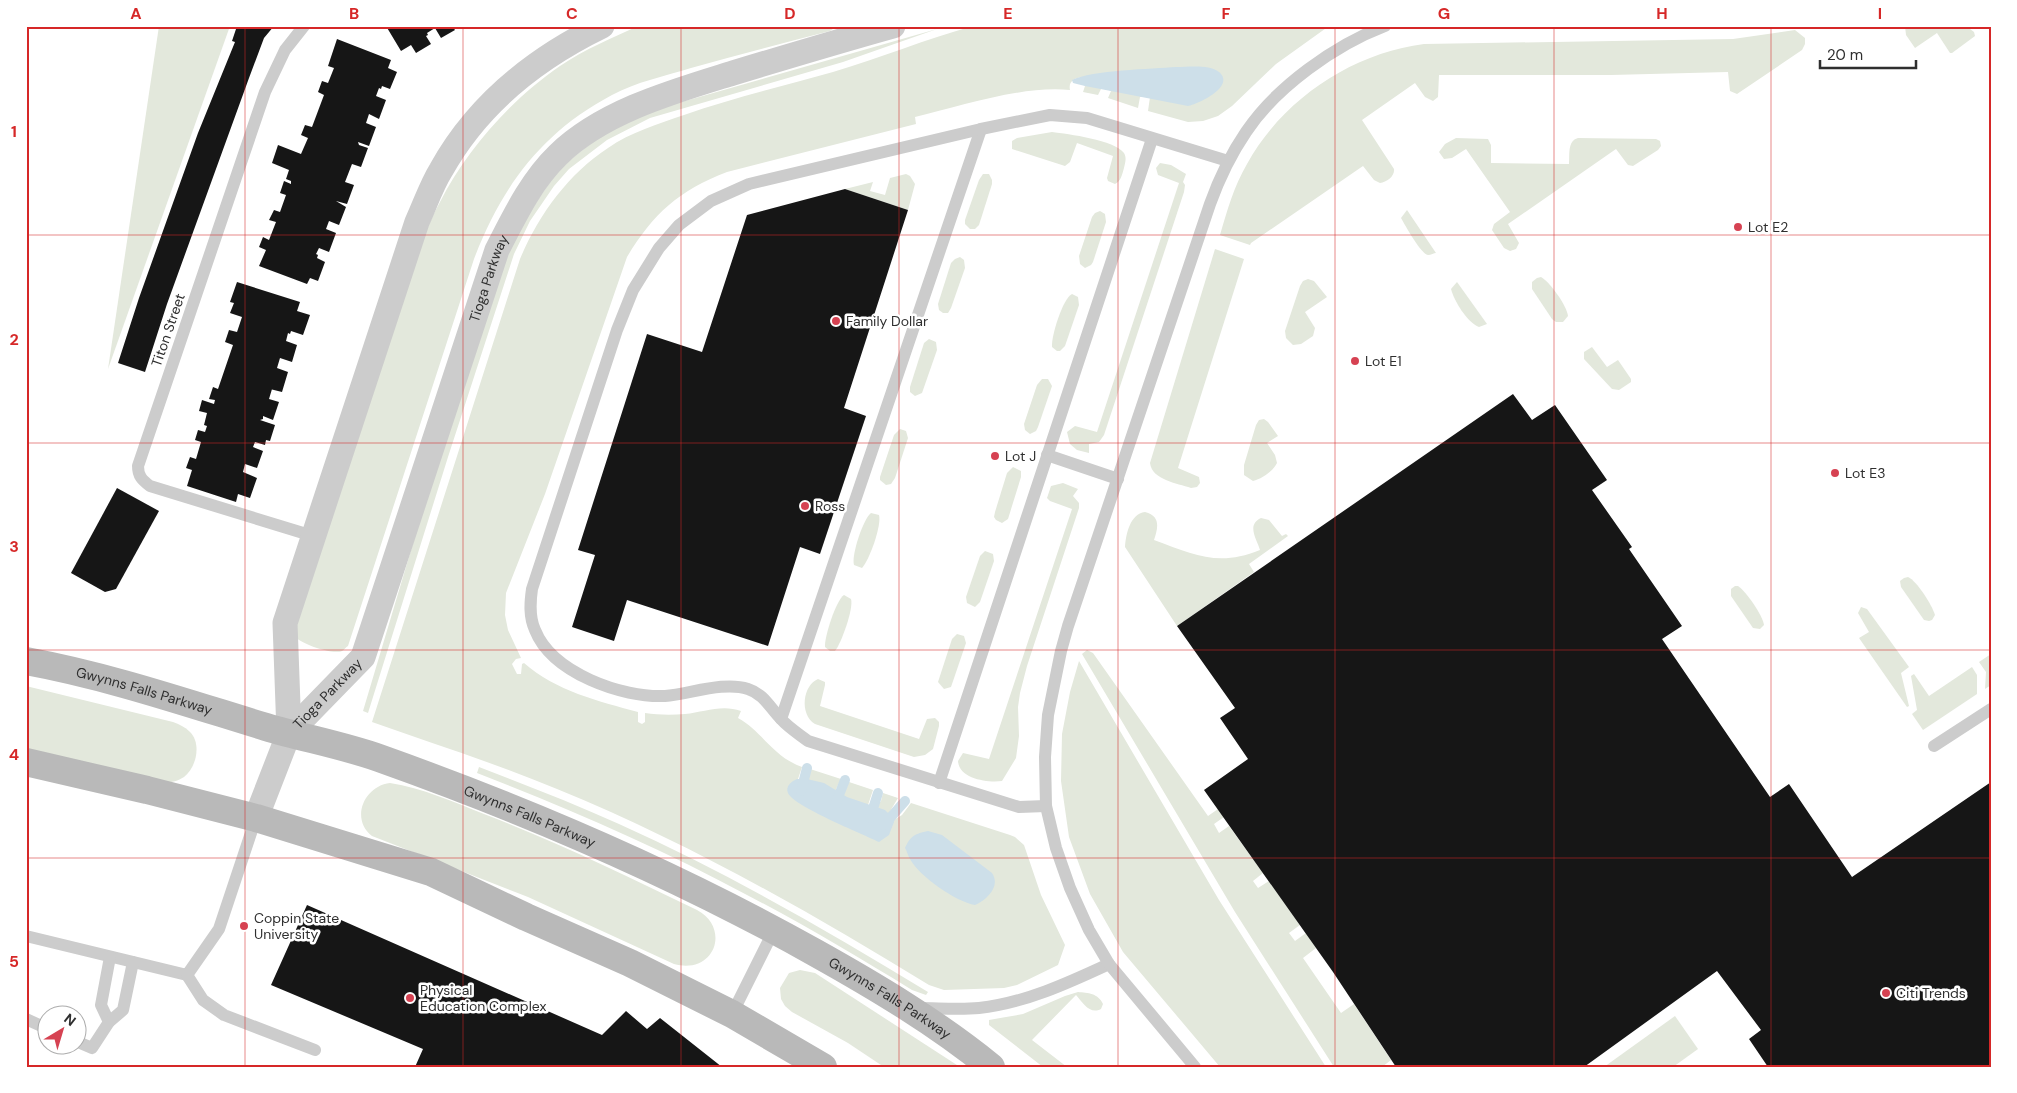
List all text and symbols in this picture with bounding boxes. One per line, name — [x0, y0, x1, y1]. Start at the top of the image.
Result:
text: A — [130, 3, 142, 24]
text: B — [349, 3, 359, 24]
text: C — [566, 3, 578, 24]
text: D — [784, 3, 796, 24]
text: E — [1003, 3, 1013, 24]
text: F — [1222, 3, 1231, 24]
text: G — [1438, 3, 1450, 24]
text: H — [1656, 3, 1668, 24]
text: I — [1878, 3, 1882, 24]
scale bar — [1820, 38, 1916, 70]
text: 20 m — [1827, 45, 1863, 65]
text: 1 — [11, 121, 17, 142]
place label: Lot E2 — [1748, 218, 1788, 236]
marker: Lot E2 — [1732, 221, 1744, 233]
street label: Tioga Parkway — [465, 231, 512, 324]
street label: Titon Street — [147, 291, 189, 369]
place label: Family Dollar — [846, 312, 928, 330]
marker: Family Dollar — [830, 315, 842, 327]
text: 2 — [9, 329, 19, 350]
place label: Lot E1 — [1365, 352, 1402, 370]
marker: Lot E1 — [1349, 355, 1361, 367]
place label: Lot J — [1005, 447, 1036, 465]
marker: Lot J — [989, 450, 1001, 462]
place label: Lot E3 — [1845, 464, 1886, 482]
marker: Lot E3 — [1829, 467, 1841, 479]
place label: Ross — [815, 497, 845, 515]
marker: Ross — [799, 500, 811, 512]
text: 3 — [9, 536, 19, 557]
street label: Tioga Parkway — [289, 654, 366, 733]
street label: Gwynns Falls Parkway — [74, 663, 215, 719]
text: 4 — [9, 744, 19, 765]
street label: Gwynns Falls Parkway — [461, 781, 599, 852]
place label: Coppin State University — [254, 909, 339, 943]
marker: Coppin State University — [238, 920, 250, 932]
text: 5 — [9, 951, 19, 972]
street label: Gwynns Falls Parkway — [826, 953, 955, 1043]
place label: Physical Education Complex — [420, 981, 546, 1015]
place label: Citi Trends — [1896, 984, 1966, 1002]
marker: Citi Trends — [1880, 987, 1892, 999]
marker: Physical Education Complex — [404, 992, 416, 1004]
north arrow — [38, 1006, 88, 1056]
text: N — [60, 1010, 80, 1030]

